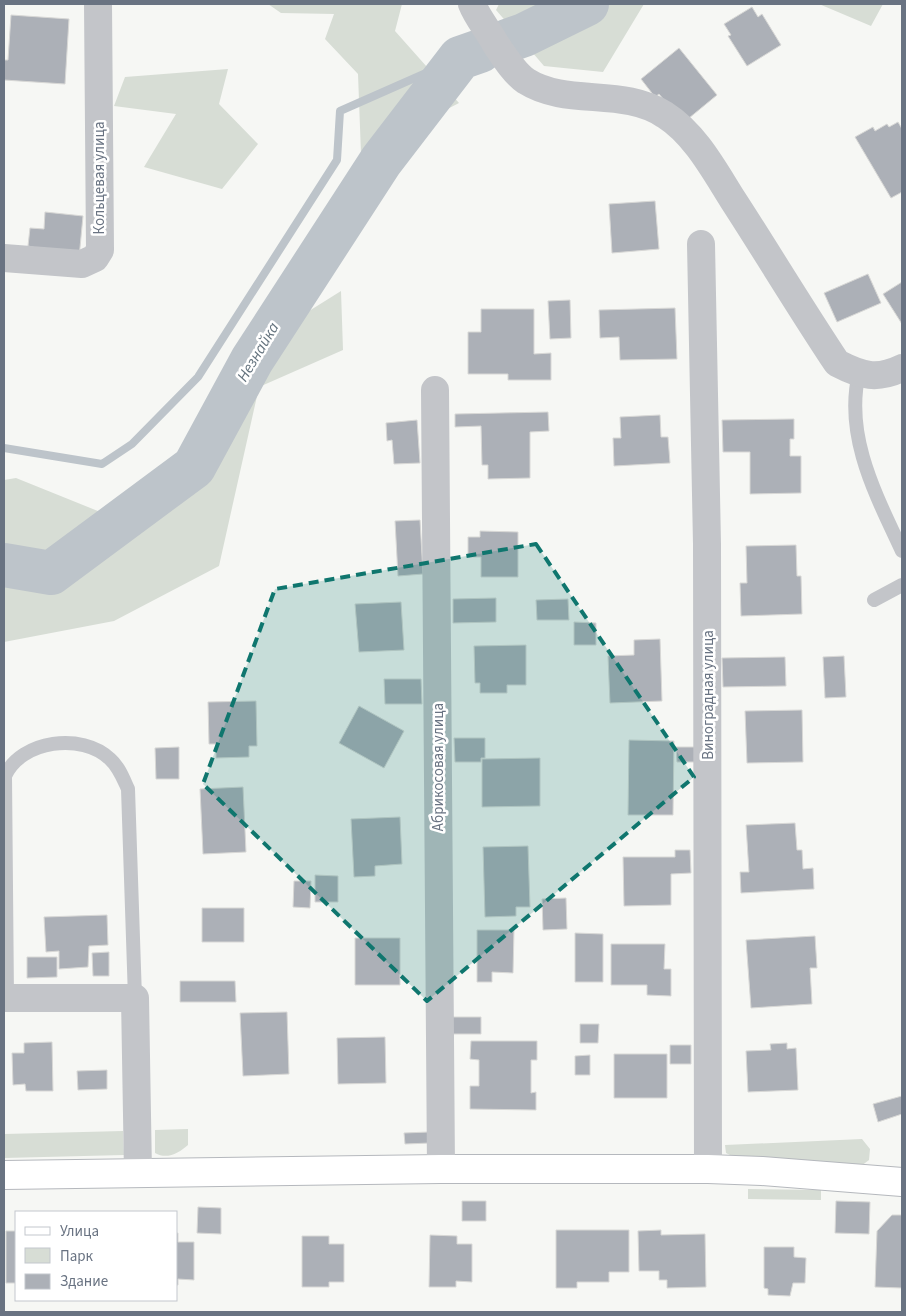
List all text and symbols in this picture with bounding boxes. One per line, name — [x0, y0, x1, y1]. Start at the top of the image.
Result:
street label: Кольцевая улица — [89, 121, 110, 235]
water label: Незнайка — [232, 318, 285, 386]
street label: Виноградная улица — [698, 630, 719, 760]
street label: Абрикосовая улица — [428, 703, 449, 831]
legend — [15, 1211, 178, 1301]
text: Улица — [60, 1221, 99, 1242]
text: Парк — [60, 1246, 94, 1267]
text: Здание — [60, 1271, 108, 1292]

